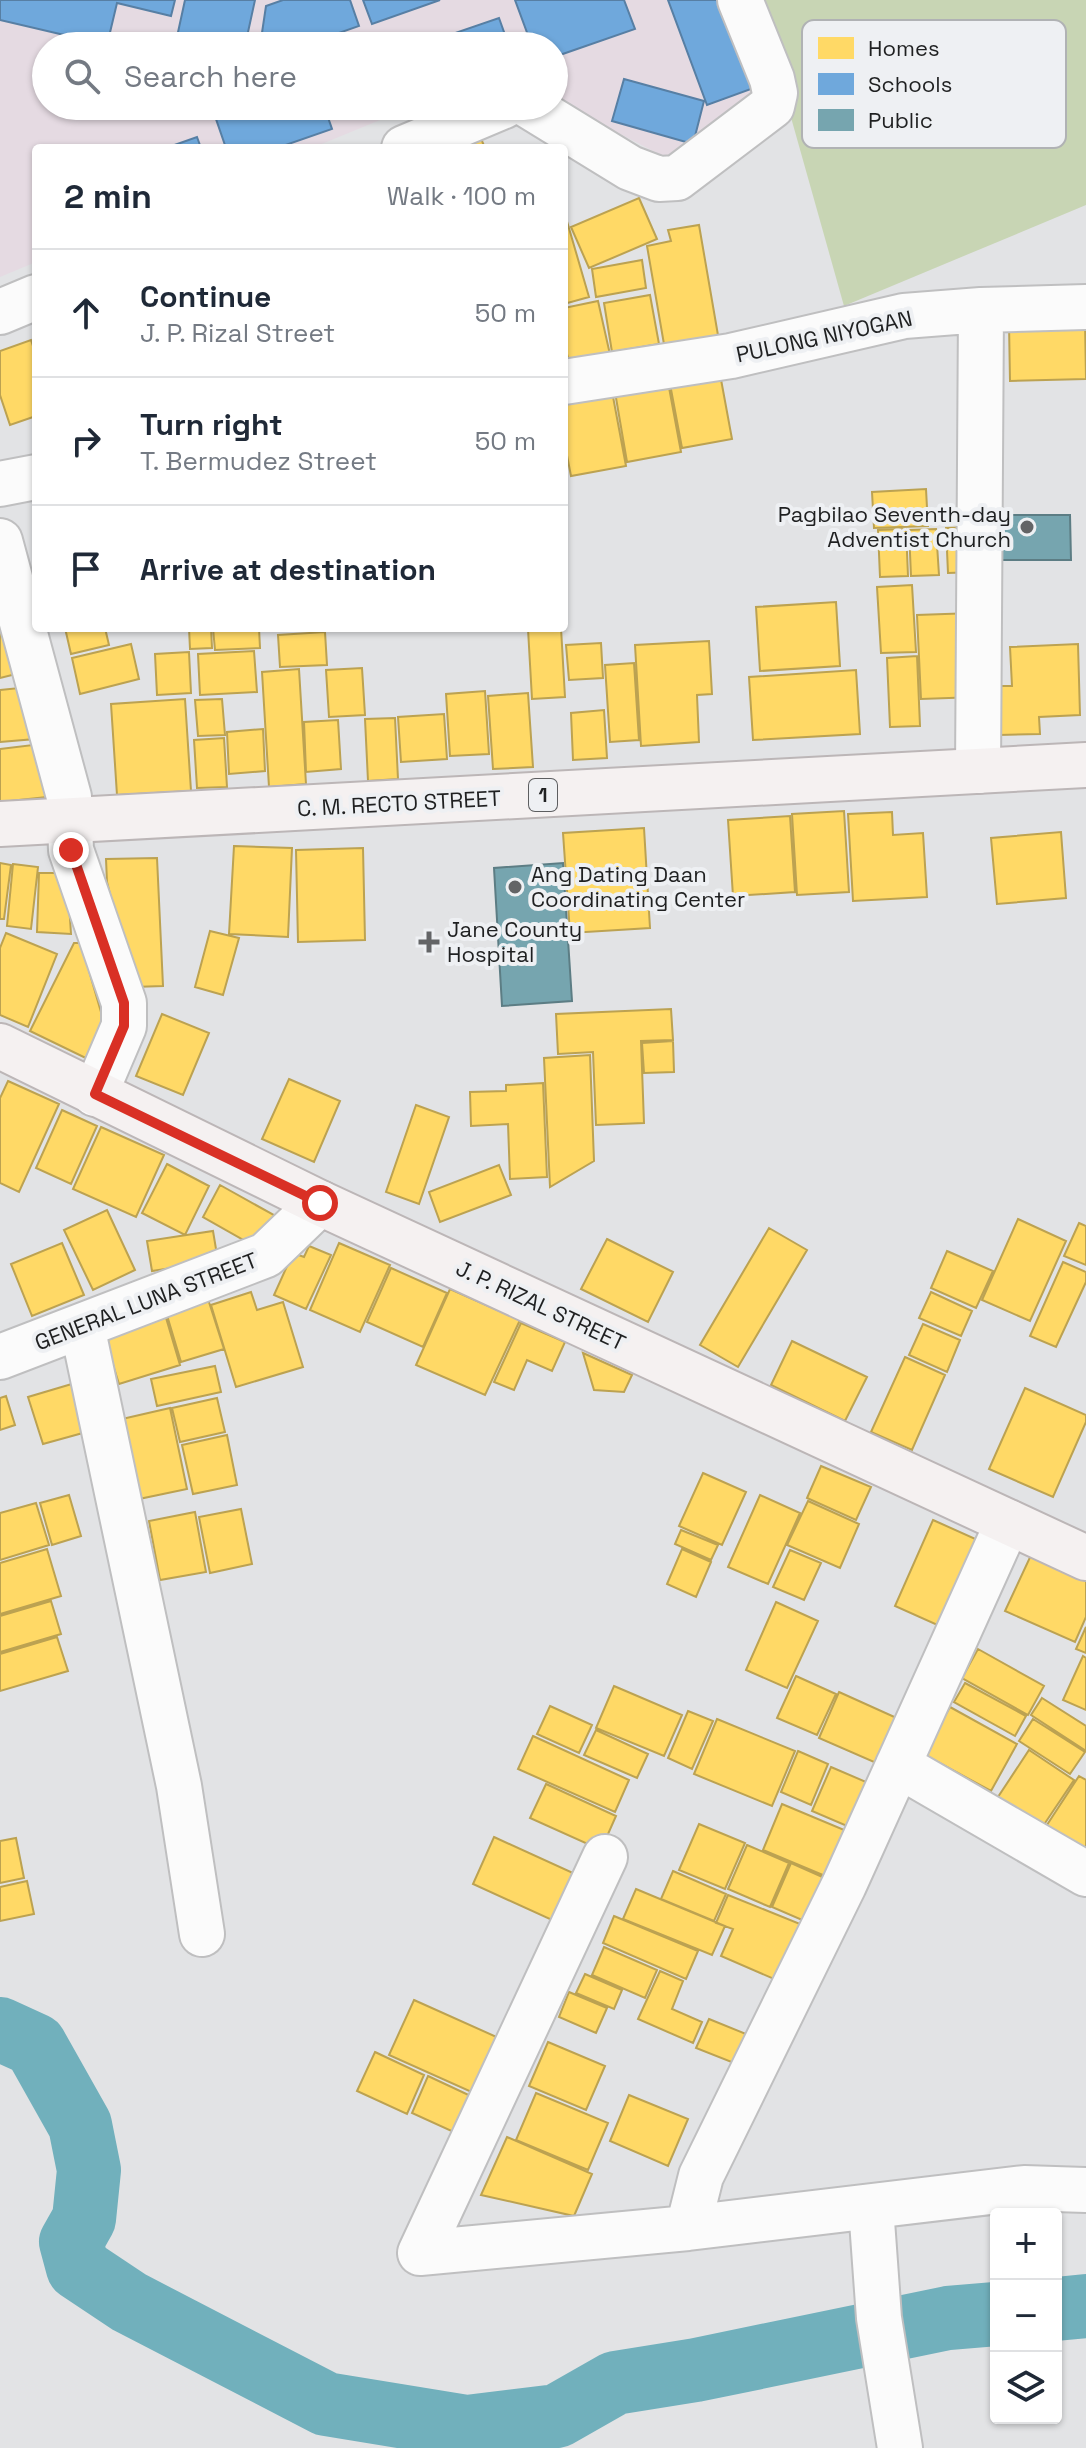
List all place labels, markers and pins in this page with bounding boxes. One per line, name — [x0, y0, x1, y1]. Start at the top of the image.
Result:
place label: Pagbilao Seventh-day Adventist Church — [778, 500, 1011, 553]
marker: Pagbilao Seventh-day Adventist Church — [1018, 518, 1036, 536]
place label: Ang Dating Daan Coordinating Center — [531, 860, 745, 913]
marker: Ang Dating Daan Coordinating Center — [506, 878, 524, 896]
place label: Jane County Hospital — [447, 915, 582, 968]
marker: Jane County Hospital — [418, 931, 440, 953]

